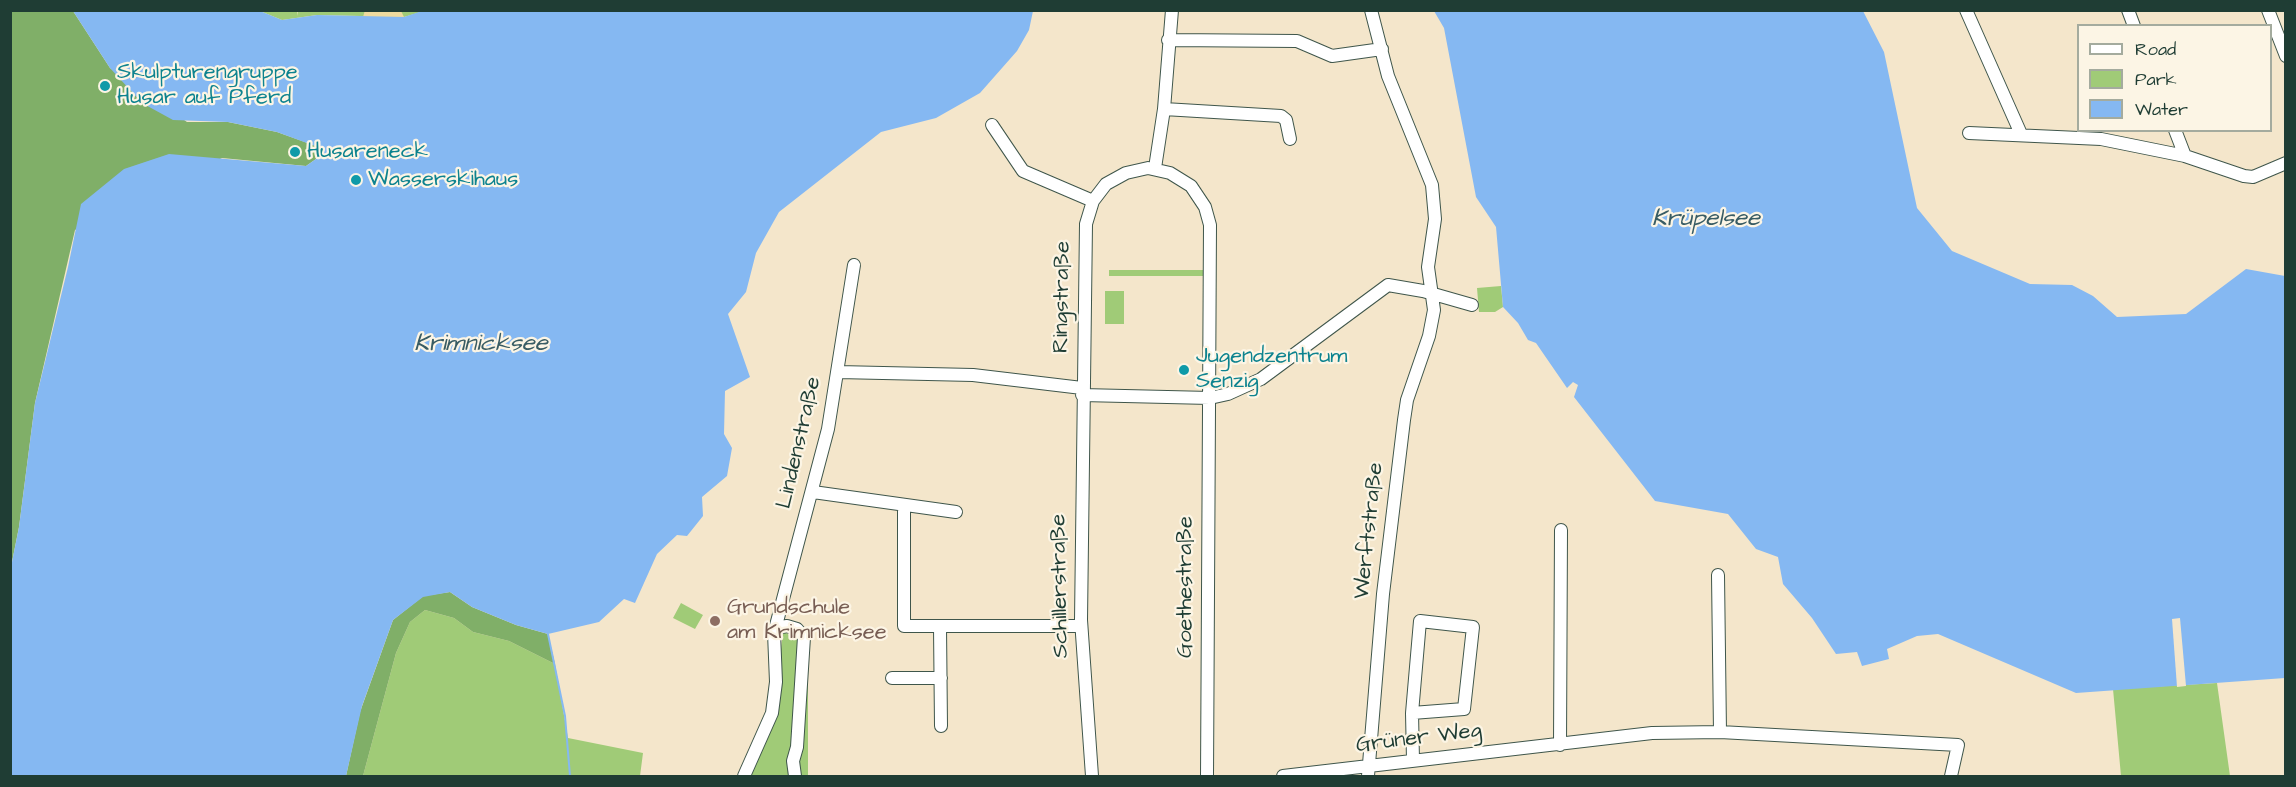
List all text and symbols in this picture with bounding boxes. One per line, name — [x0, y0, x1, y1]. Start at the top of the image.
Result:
legend — [2077, 24, 2272, 132]
text: Road — [2135, 37, 2176, 62]
place label: Skulpturengruppe Husar auf Pferd — [117, 60, 298, 112]
text: Park — [2135, 67, 2177, 92]
marker: Skulpturengruppe Husar auf Pferd — [98, 79, 112, 93]
text: Water — [2135, 97, 2188, 122]
place label: Husareneck — [307, 139, 428, 165]
marker: Husareneck — [288, 145, 302, 159]
place label: Wasserskihaus — [368, 167, 518, 193]
marker: Wasserskihaus — [349, 173, 363, 187]
water label: Krüpelsee — [1652, 206, 1760, 234]
street label: Ringstraße — [1049, 241, 1077, 353]
water label: Krimnicksee — [414, 331, 548, 359]
place label: Jugendzentrum Senzig — [1196, 344, 1347, 396]
marker: Jugendzentrum Senzig — [1177, 363, 1191, 377]
street label: Lindenstraße — [772, 374, 828, 512]
street label: Werftstraße — [1350, 461, 1390, 601]
street label: Schillerstraße — [1047, 514, 1075, 658]
street label: Goethestraße — [1173, 516, 1199, 658]
place label: Grundschule am Krimnicksee — [727, 595, 887, 646]
marker: Grundschule am Krimnicksee — [708, 614, 722, 628]
street label: Grüner Weg — [1355, 718, 1483, 760]

